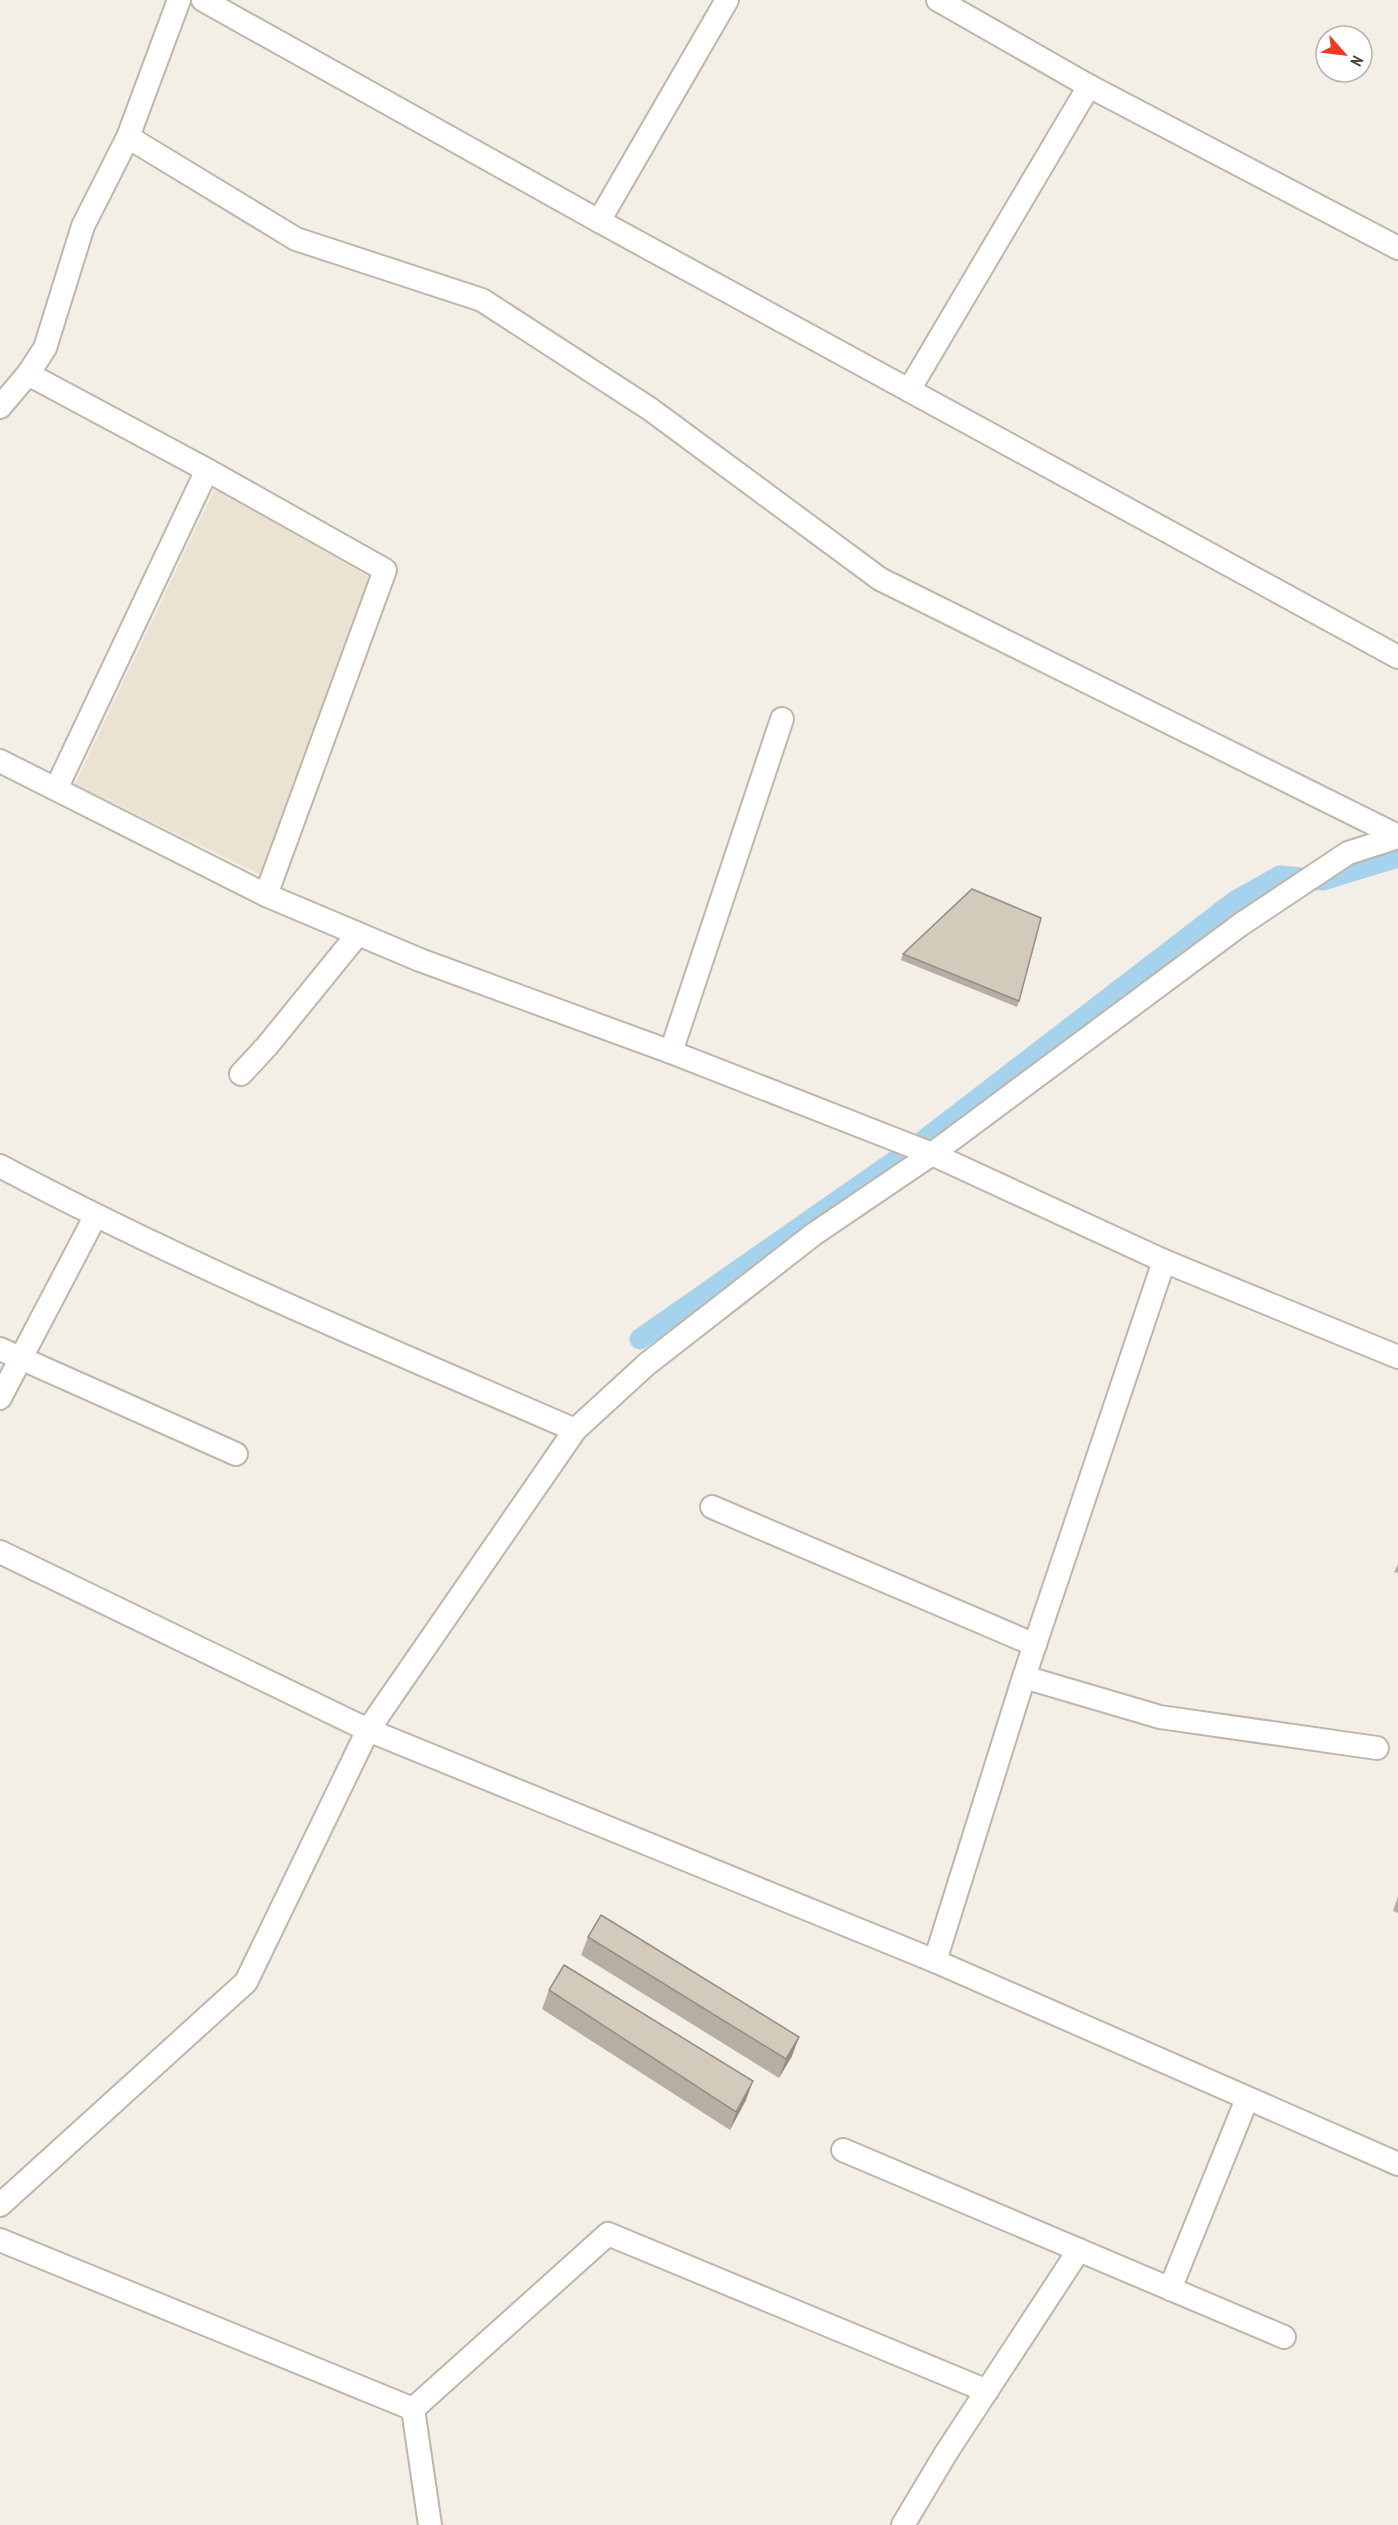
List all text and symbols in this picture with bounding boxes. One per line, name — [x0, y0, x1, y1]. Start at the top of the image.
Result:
north arrow — [1314, 24, 1374, 84]
text: N — [1346, 53, 1368, 70]

